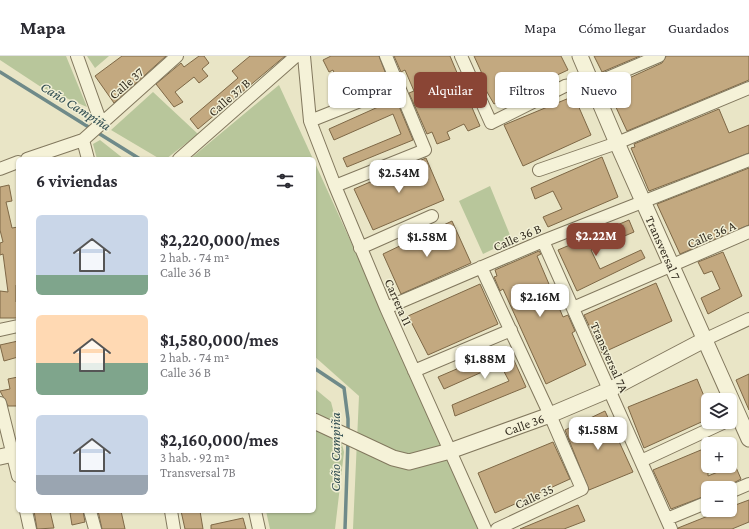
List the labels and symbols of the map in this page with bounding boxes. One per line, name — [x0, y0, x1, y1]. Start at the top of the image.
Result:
street label: Calle 37 — [106, 64, 147, 102]
street label: Calle 37 B — [205, 75, 253, 120]
water label: Caño Campiña — [38, 78, 114, 134]
pin: $2.54M — [366, 160, 432, 194]
street label: Transversal 7 — [642, 213, 684, 282]
street label: Calle 36 A — [685, 217, 738, 251]
street label: Calle 36 B — [491, 221, 544, 254]
pin: $2.22M — [563, 223, 629, 257]
pin: $1.58M — [394, 224, 460, 258]
street label: Carrera 11 — [382, 276, 416, 328]
pin: $2.16M — [507, 284, 573, 318]
street label: Transversal 7A — [587, 320, 632, 395]
pin: $1.88M — [452, 346, 518, 380]
street label: Calle 36 — [502, 411, 546, 439]
water label: Caño Campiña — [327, 412, 343, 492]
pin: $1.58M — [565, 417, 631, 451]
street label: Calle 35 — [513, 481, 556, 512]

